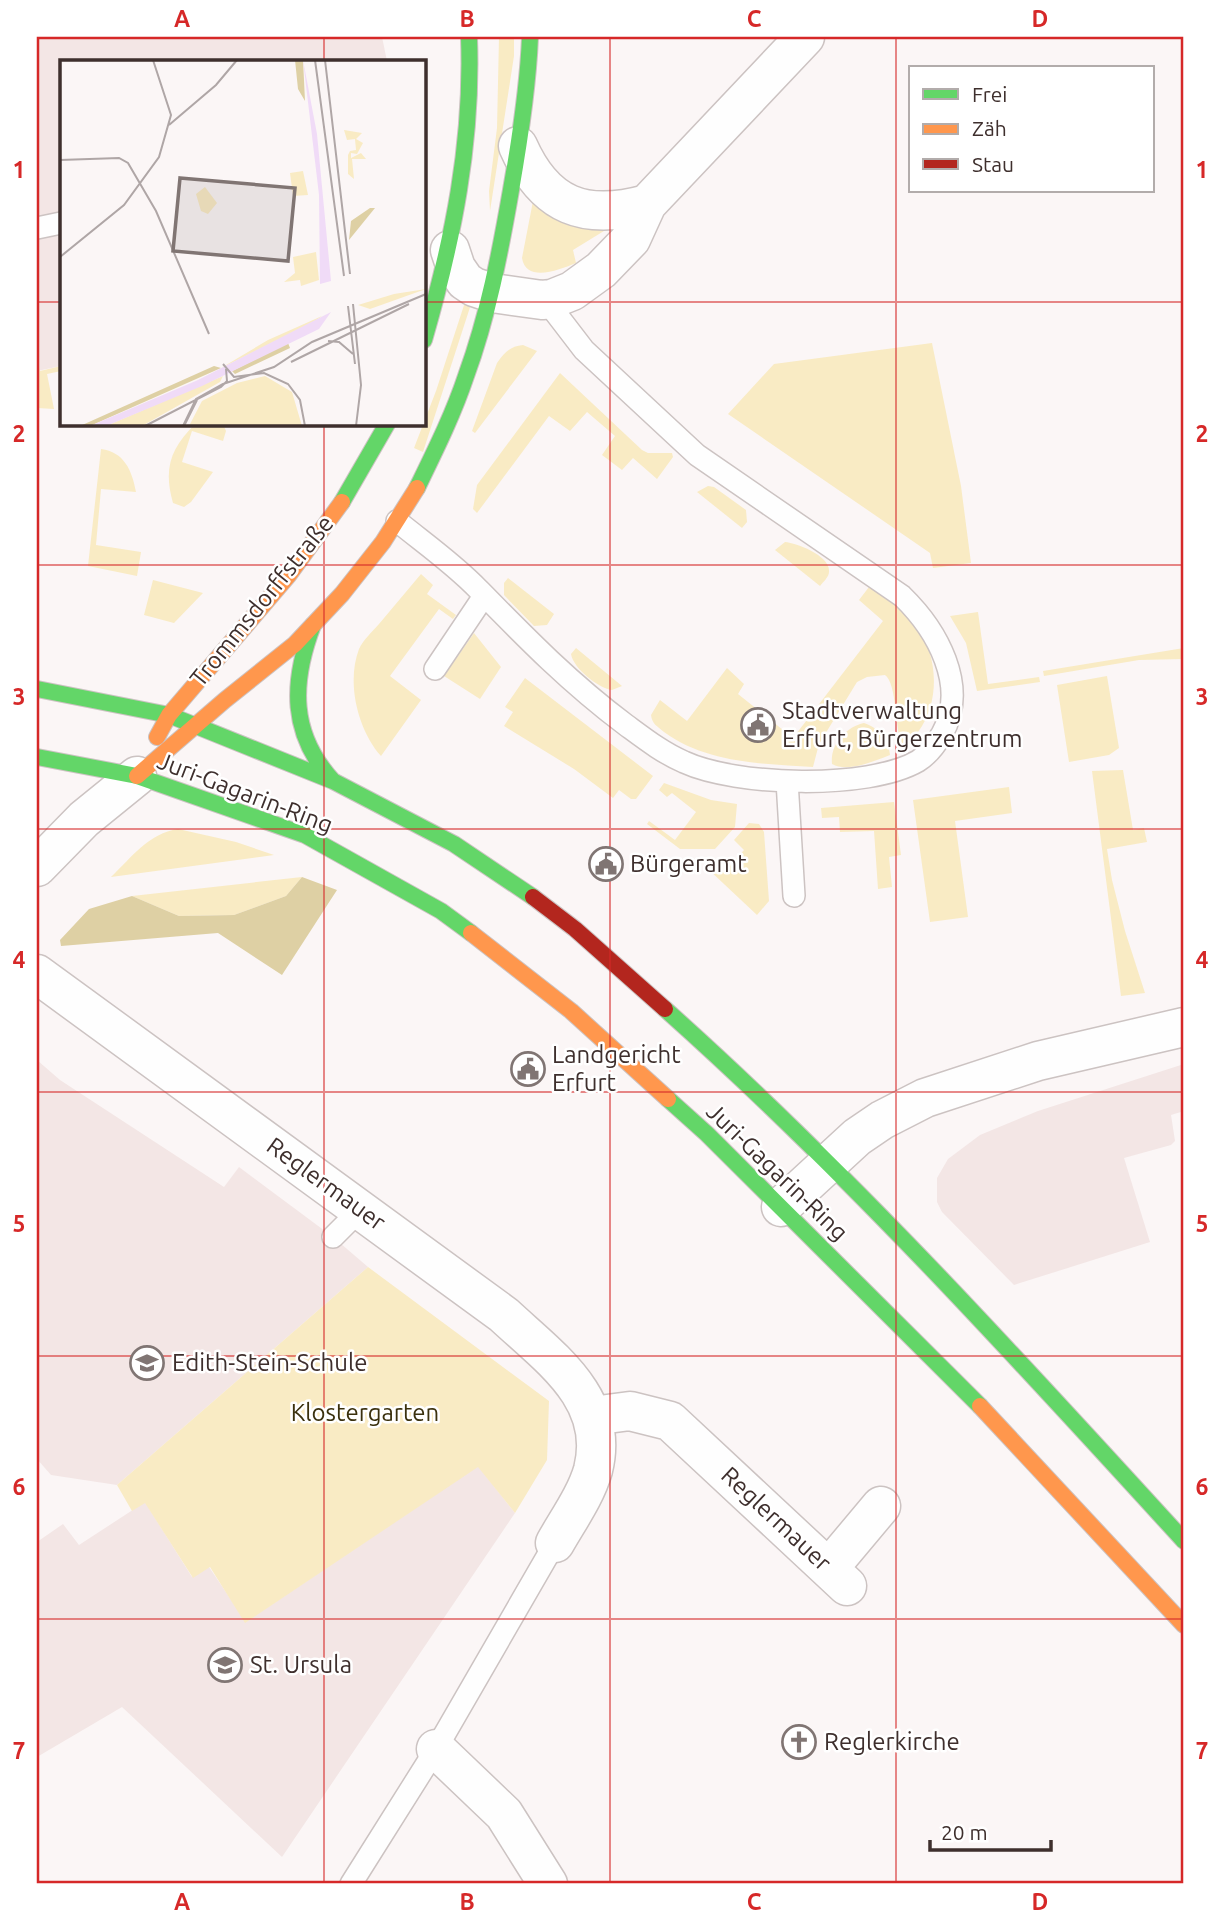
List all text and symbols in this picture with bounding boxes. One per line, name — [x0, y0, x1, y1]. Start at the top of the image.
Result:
text: A — [174, 6, 190, 31]
text: B — [459, 6, 475, 31]
text: C — [747, 6, 762, 31]
text: D — [1032, 6, 1048, 31]
inset map — [60, 60, 425, 425]
legend — [909, 66, 1154, 192]
text: Frei — [972, 82, 1007, 106]
text: Zäh — [972, 116, 1007, 140]
text: Stau — [972, 152, 1014, 176]
text: 1 — [13, 157, 25, 182]
text: 1 — [1196, 157, 1208, 182]
text: 2 — [13, 421, 25, 446]
text: 2 — [1196, 421, 1208, 446]
street label: Trommsdorffstraße — [184, 510, 339, 692]
text: 3 — [13, 684, 25, 709]
text: 3 — [1196, 684, 1208, 709]
place label: Stadtverwaltung Erfurt, Bürgerzentrum — [782, 697, 1023, 752]
public building icon: Stadtverwaltung Erfurt, Bürgerzentrum — [739, 706, 777, 744]
street label: Juri-Gagarin-Ring — [154, 747, 337, 838]
public building icon: Bürgeramt — [587, 845, 625, 883]
place label: Bürgeramt — [630, 850, 747, 877]
text: 4 — [13, 947, 26, 972]
text: 4 — [1196, 947, 1209, 972]
place label: Landgericht Erfurt — [552, 1041, 681, 1096]
public building icon: Landgericht Erfurt — [509, 1050, 547, 1088]
street label: Juri-Gagarin-Ring — [701, 1097, 854, 1246]
street label: Reglermauer — [262, 1132, 391, 1236]
text: 5 — [13, 1211, 25, 1236]
text: 5 — [1196, 1211, 1208, 1236]
school or university icon: Edith-Stein-Schule — [128, 1344, 166, 1382]
place label: Edith-Stein-Schule — [172, 1349, 368, 1376]
park label: Klostergarten — [291, 1399, 439, 1426]
street label: Reglermauer — [716, 1461, 837, 1576]
text: 6 — [13, 1474, 26, 1499]
text: 6 — [1196, 1474, 1209, 1499]
school or university icon: St. Ursula — [206, 1646, 244, 1684]
place label: St. Ursula — [250, 1651, 352, 1678]
church icon: Reglerkirche — [780, 1723, 818, 1761]
place label: Reglerkirche — [824, 1728, 960, 1755]
text: 7 — [13, 1738, 25, 1763]
text: 7 — [1196, 1738, 1208, 1763]
scale bar — [930, 1809, 1051, 1853]
text: 20 m — [941, 1820, 988, 1844]
text: A — [174, 1889, 190, 1914]
text: B — [459, 1889, 475, 1914]
text: C — [747, 1889, 762, 1914]
text: D — [1032, 1889, 1048, 1914]

